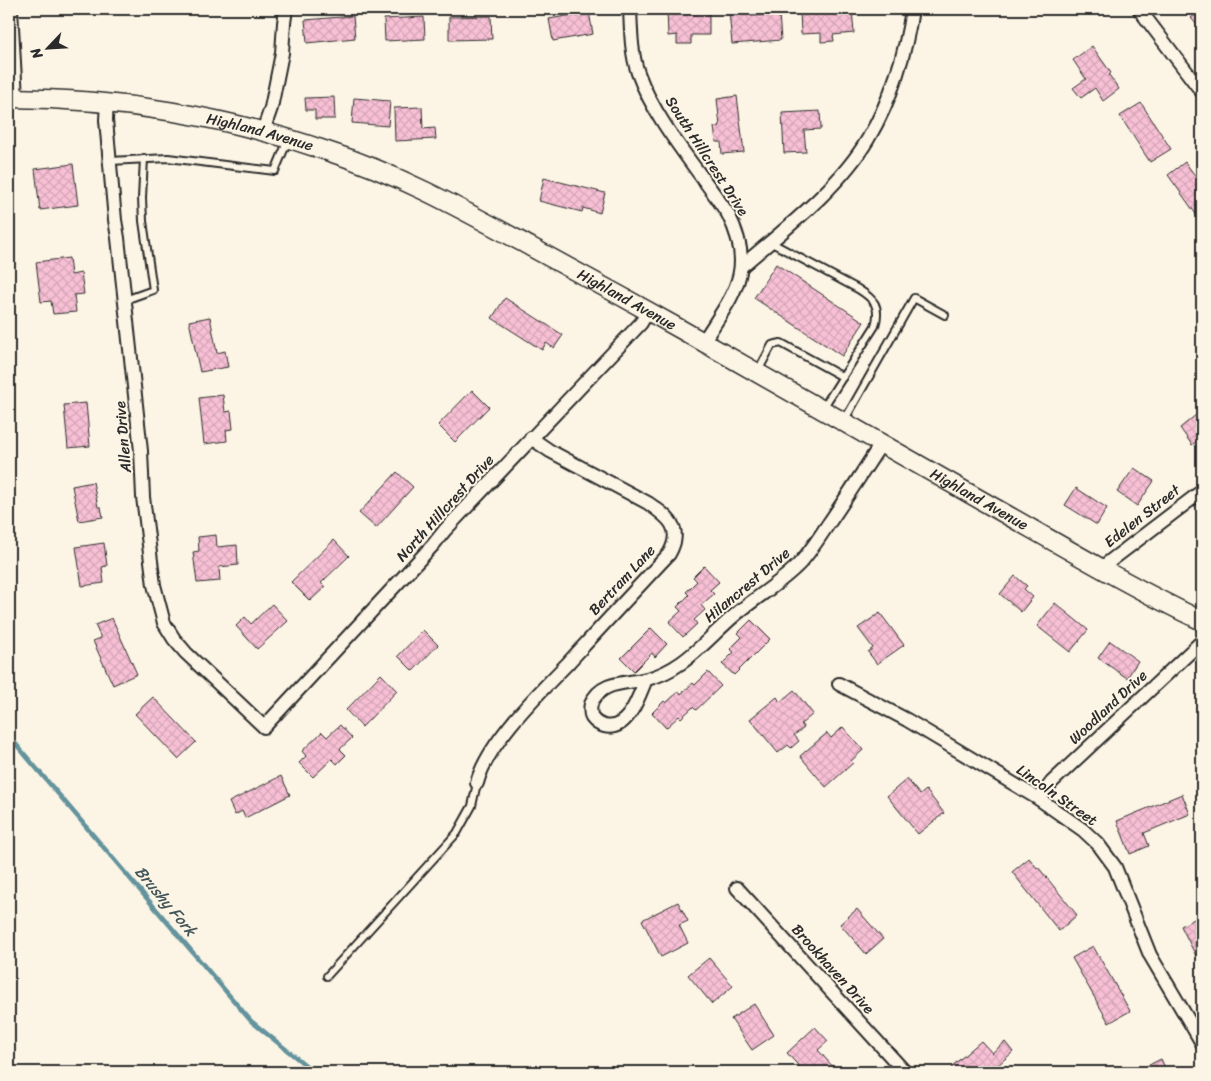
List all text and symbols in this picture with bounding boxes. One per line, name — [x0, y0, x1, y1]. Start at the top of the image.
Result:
north arrow — [22, 22, 72, 72]
text: N — [23, 43, 50, 64]
street label: South Hillcrest Drive — [658, 91, 756, 221]
street label: Highland Avenue — [204, 105, 317, 159]
street label: Highland Avenue — [573, 262, 682, 338]
street label: Allen Drive — [107, 400, 139, 475]
street label: North Hillcrest Drive — [389, 448, 501, 568]
street label: Highland Avenue — [925, 461, 1034, 538]
street label: Edelen Street — [1098, 477, 1187, 554]
street label: Bertram Lane — [582, 538, 662, 622]
street label: Hilancrest Drive — [698, 541, 796, 629]
street label: Woodland Drive — [1062, 663, 1154, 751]
street label: Lincoln Street — [1011, 757, 1104, 833]
water label: Brushy Fork — [127, 859, 205, 944]
street label: Brookhaven Drive — [785, 918, 881, 1020]

